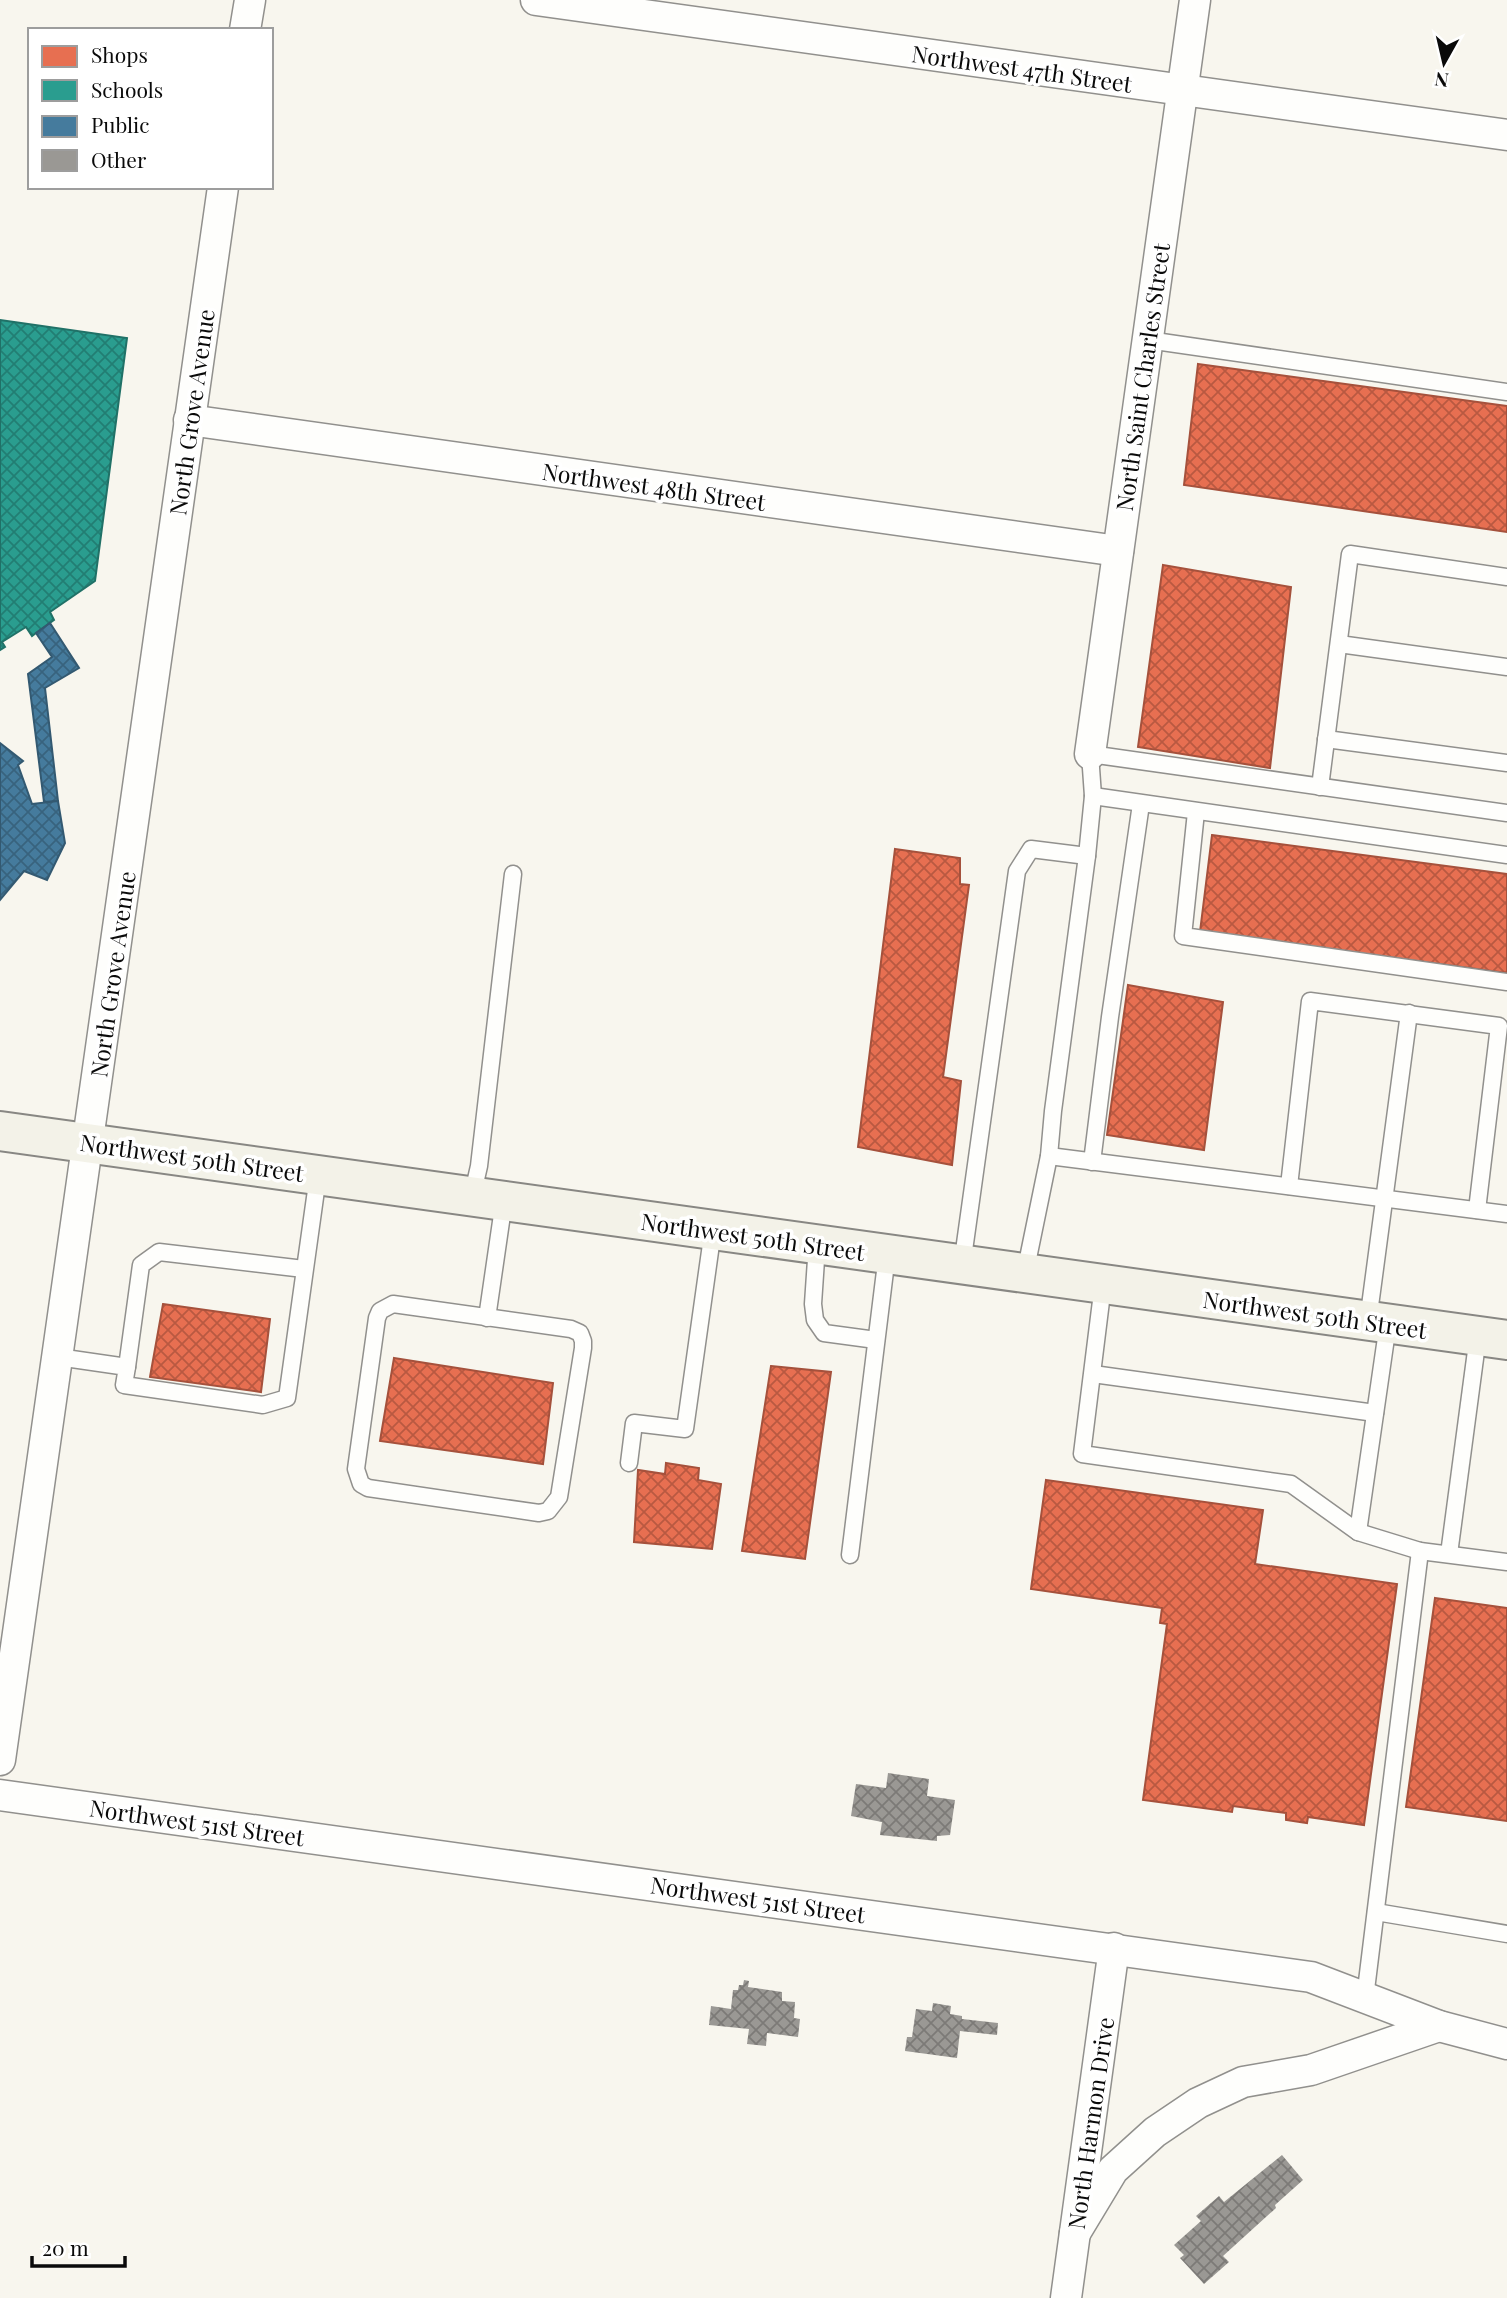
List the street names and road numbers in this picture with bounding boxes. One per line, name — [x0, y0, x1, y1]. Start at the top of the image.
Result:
street label: Northwest 47th Street — [910, 37, 1135, 99]
street label: North Saint Charles Street — [1108, 240, 1176, 513]
street label: North Grove Avenue — [161, 307, 221, 517]
street label: Northwest 48th Street — [540, 455, 768, 517]
street label: North Grove Avenue — [82, 869, 142, 1079]
street label: Northwest 50th Street — [78, 1126, 307, 1188]
street label: Northwest 50th Street — [639, 1205, 868, 1267]
street label: Northwest 50th Street — [1201, 1283, 1430, 1345]
street label: Northwest 51st Street — [88, 1792, 307, 1853]
street label: Northwest 51st Street — [649, 1869, 868, 1930]
street label: North Harmon Drive — [1060, 2015, 1120, 2231]

